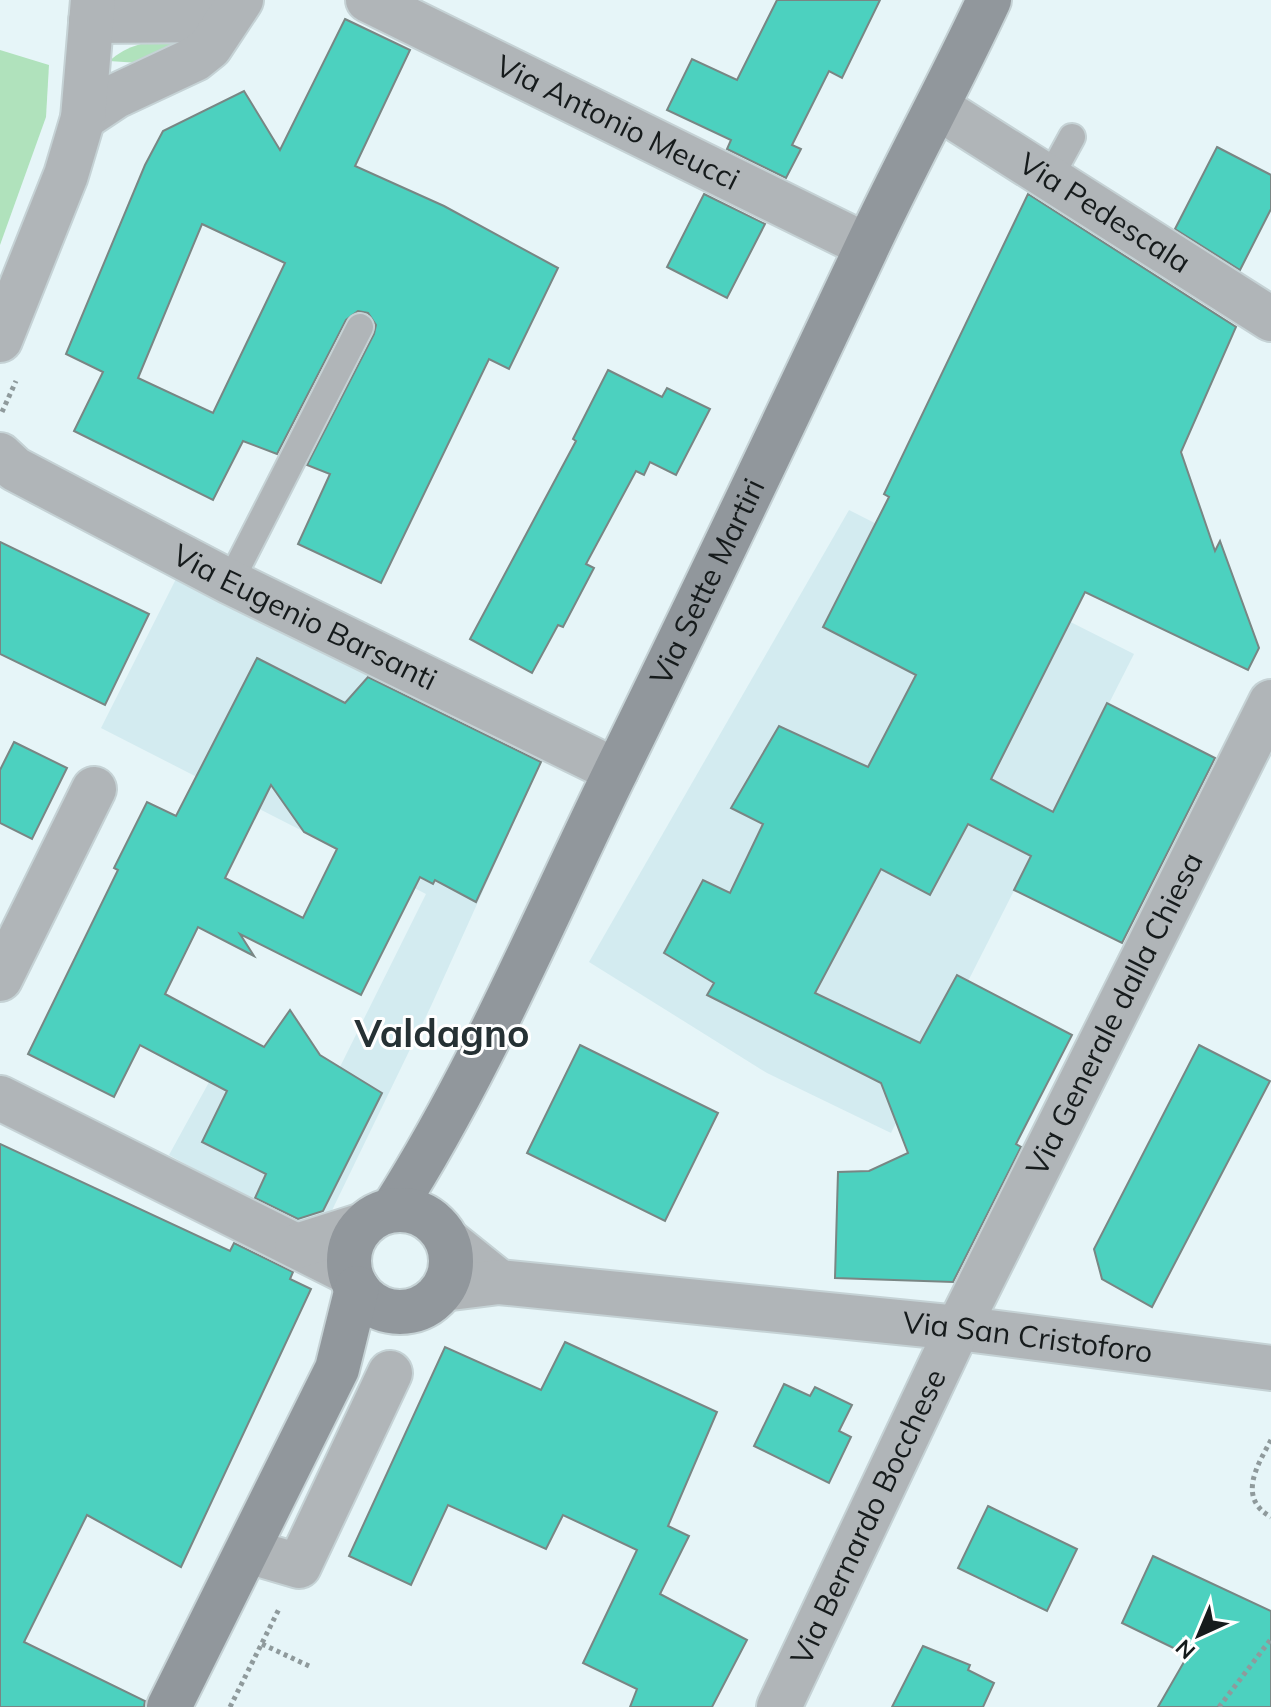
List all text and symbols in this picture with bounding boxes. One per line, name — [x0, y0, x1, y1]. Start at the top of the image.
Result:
street label: Via Antonio Meucci — [490, 46, 746, 198]
street label: Via Pedescala — [1012, 144, 1198, 281]
street label: Via Sette Martiri — [641, 472, 773, 691]
street label: Via Eugenio Barsanti — [166, 535, 443, 698]
street label: Via Generale dalla Chiesa — [1017, 846, 1211, 1182]
district label: Valdagno — [354, 1009, 529, 1057]
street label: Via San Cristoforo — [901, 1303, 1155, 1371]
street label: Via Bernardo Bocchese — [782, 1363, 954, 1671]
north arrow — [1159, 1595, 1239, 1675]
text: N — [1169, 1634, 1201, 1665]

